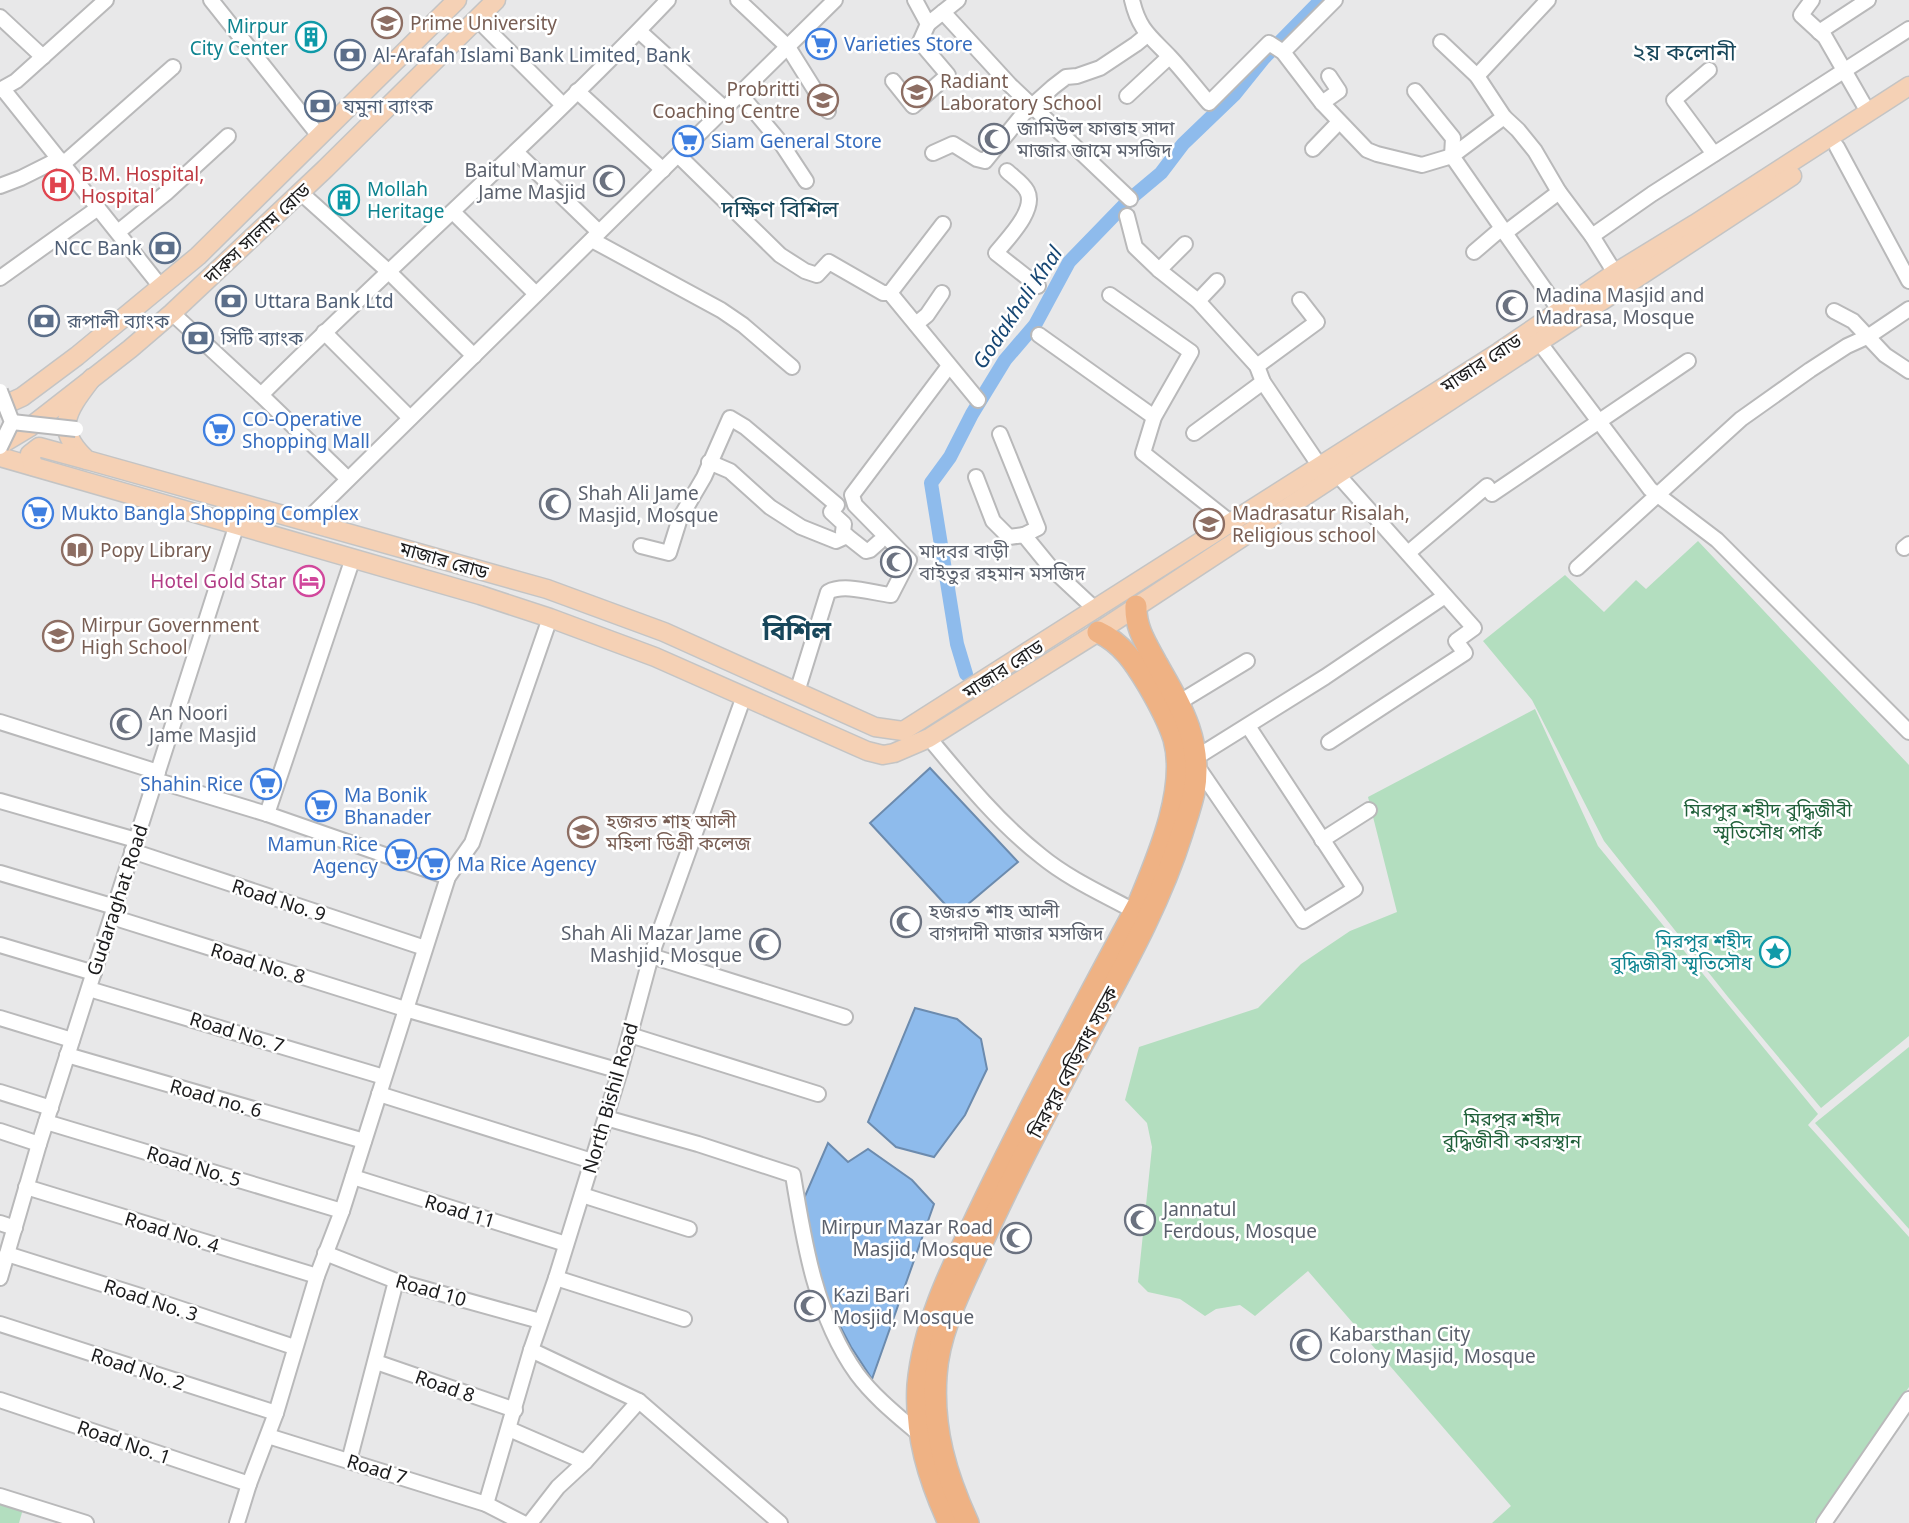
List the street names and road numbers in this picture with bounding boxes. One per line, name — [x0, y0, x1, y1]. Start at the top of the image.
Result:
street label: দারুস সালাম রোড — [197, 177, 316, 290]
street label: মাজার রোড — [1435, 327, 1527, 399]
street label: মাজার রোড — [396, 535, 492, 585]
street label: মাজার রোড — [957, 633, 1049, 705]
street label: Gudaraghat Road — [80, 821, 154, 979]
street label: Road No. 9 — [229, 873, 329, 927]
street label: Road No. 8 — [208, 936, 308, 990]
street label: মিরপুর বেড়িবাধ সড়ক — [1022, 981, 1124, 1143]
street label: Road No. 7 — [187, 1005, 287, 1059]
street label: North Bishil Road — [576, 1020, 644, 1176]
street label: Road no. 6 — [167, 1072, 265, 1124]
street label: Road No. 5 — [144, 1139, 244, 1193]
street label: Road 11 — [422, 1188, 498, 1234]
street label: Road No. 4 — [122, 1205, 223, 1259]
street label: Road 10 — [393, 1268, 469, 1312]
street label: Road No. 3 — [101, 1273, 201, 1327]
street label: Road No. 2 — [88, 1342, 188, 1396]
street label: Road 8 — [412, 1364, 478, 1408]
street label: Road No. 1 — [74, 1414, 174, 1470]
street label: Road 7 — [344, 1448, 410, 1490]

